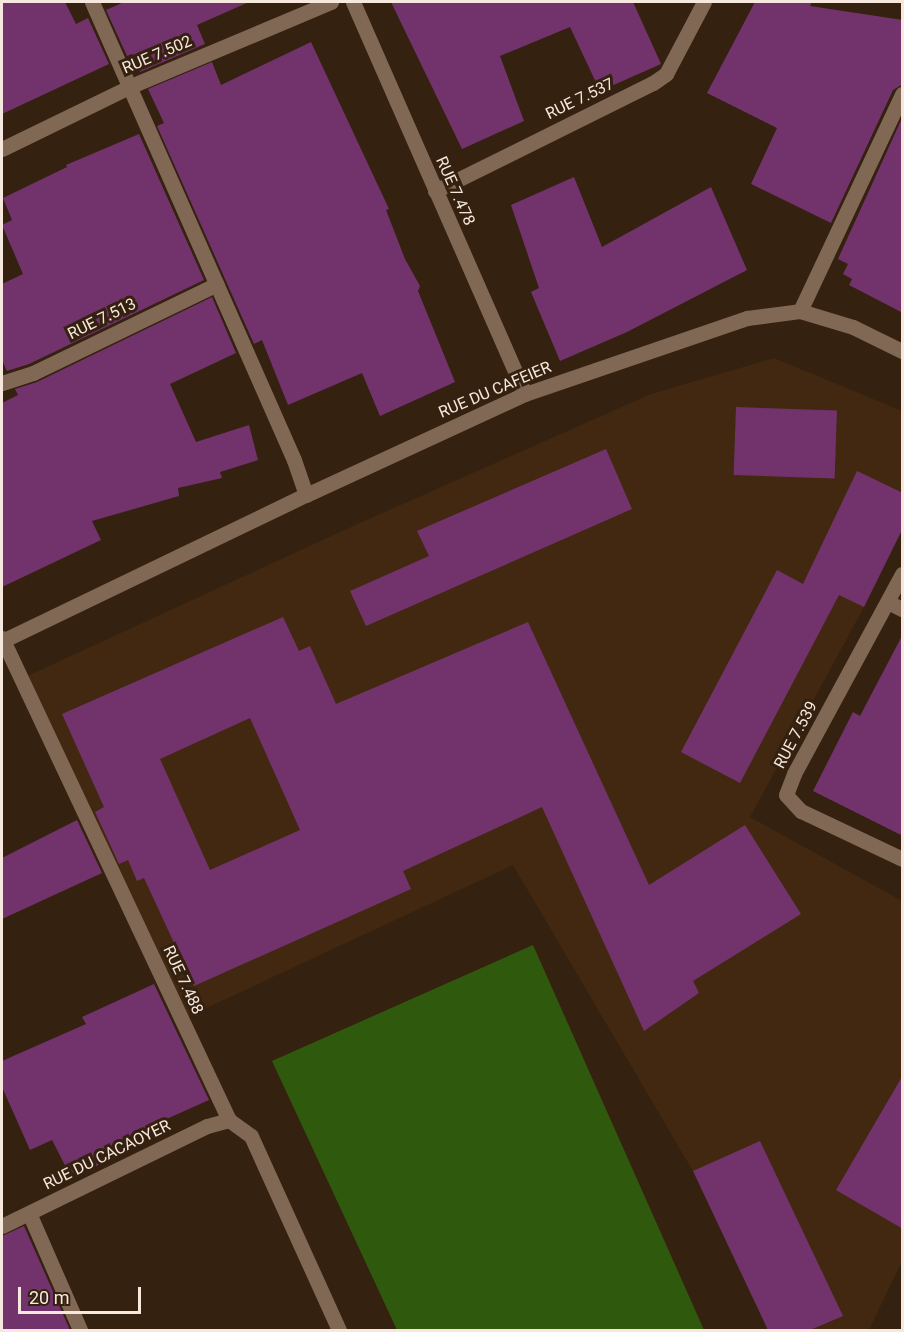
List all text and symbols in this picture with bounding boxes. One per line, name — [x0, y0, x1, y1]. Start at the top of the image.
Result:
street label: RUE 7.502 — [119, 32, 195, 78]
street label: RUE 7.537 — [543, 74, 617, 124]
street label: RUE 7.478 — [431, 154, 479, 228]
street label: RUE 7.513 — [65, 294, 139, 344]
street label: RUE DU CAFEIER — [436, 358, 554, 422]
street label: RUE 7.539 — [770, 698, 822, 772]
street label: RUE 7.488 — [159, 943, 207, 1017]
street label: RUE DU CACAOYER — [40, 1116, 174, 1194]
scale bar — [21, 1275, 144, 1313]
text: 20 m — [29, 1287, 69, 1308]

